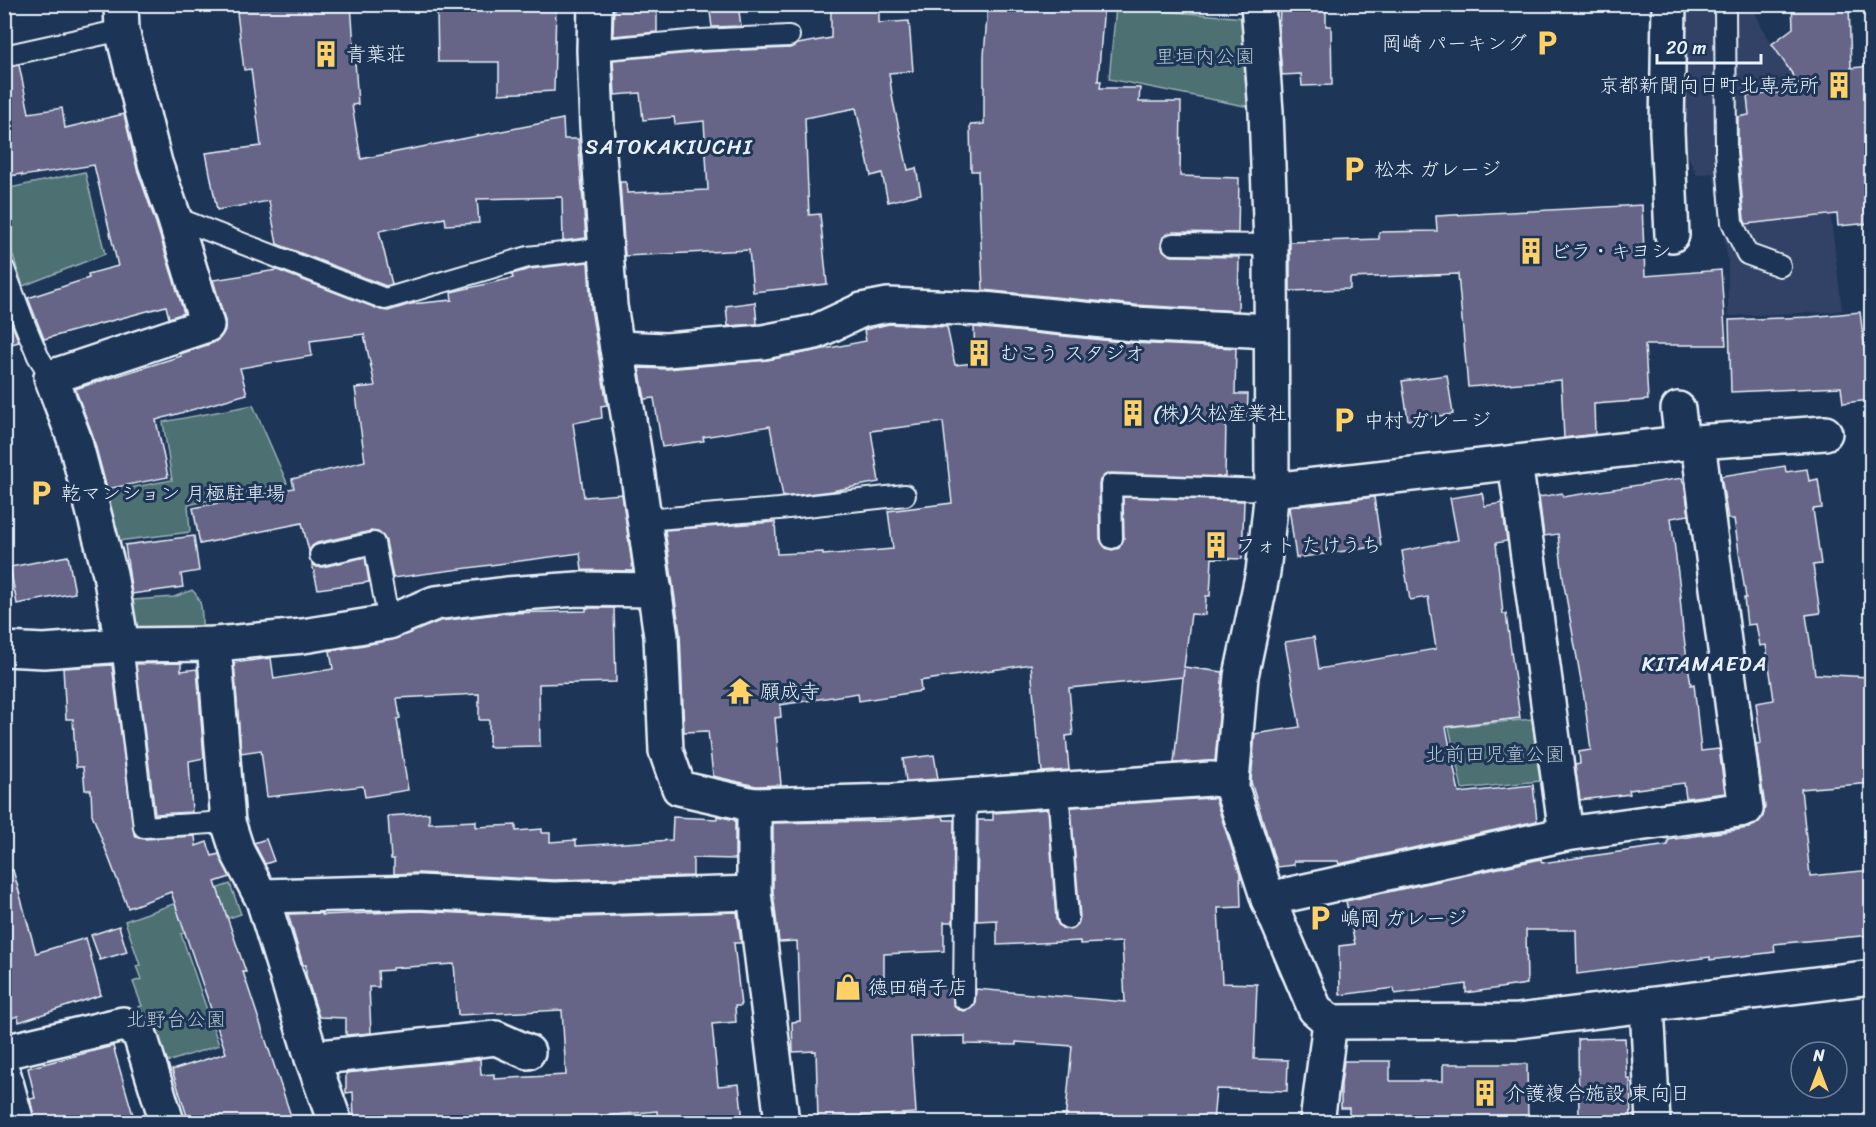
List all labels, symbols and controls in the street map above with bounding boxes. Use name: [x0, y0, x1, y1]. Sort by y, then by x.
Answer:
place label: 岡崎 パーキング: [1382, 26, 1527, 61]
scale bar: [1657, 27, 1760, 65]
parking icon: 岡崎 パーキング: [1532, 28, 1562, 58]
text: 20 m: [1666, 32, 1706, 64]
place label: 青葉荘: [346, 37, 406, 72]
building icon: 青葉荘: [311, 39, 341, 69]
park label: 里垣内公園: [1155, 39, 1255, 74]
place label: 京都新聞向日町北専売所: [1599, 68, 1819, 103]
building icon: 京都新聞向日町北専売所: [1824, 70, 1854, 100]
district label: SATOKAKIUCHI: [585, 128, 753, 166]
place label: 松本 ガレージ: [1374, 152, 1500, 187]
parking icon: 松本 ガレージ: [1339, 154, 1369, 184]
place label: ビラ・キヨシ: [1551, 234, 1671, 269]
building icon: ビラ・キヨシ: [1516, 236, 1546, 266]
place label: むこう スタジオ: [999, 336, 1145, 371]
building icon: むこう スタジオ: [964, 338, 994, 368]
place label: (株)久松産業社: [1153, 396, 1287, 431]
building icon: (株)久松産業社: [1118, 398, 1148, 428]
place label: 中村 ガレージ: [1364, 403, 1490, 438]
parking icon: 中村 ガレージ: [1329, 405, 1359, 435]
place label: 乾マンション 月極駐車場: [61, 476, 285, 511]
parking icon: 乾マンション 月極駐車場: [26, 478, 56, 508]
place label: フォト たけうち: [1236, 528, 1381, 563]
building icon: フォト たけうち: [1201, 530, 1231, 560]
district label: KITAMAEDA: [1642, 645, 1768, 683]
place label: 願成寺: [760, 674, 820, 709]
temple icon: 願成寺: [725, 676, 755, 706]
park label: 北前田児童公園: [1425, 737, 1565, 772]
place label: 嶋岡 ガレージ: [1340, 901, 1466, 936]
parking icon: 嶋岡 ガレージ: [1305, 903, 1335, 933]
place label: 徳田硝子店: [868, 970, 968, 1005]
shop icon: 徳田硝子店: [833, 972, 863, 1002]
park label: 北野台公園: [126, 1002, 226, 1037]
north arrow: [1789, 1040, 1849, 1100]
text: N: [1812, 1041, 1825, 1070]
place label: 介護複合施設 東向日: [1505, 1076, 1690, 1111]
building icon: 介護複合施設 東向日: [1470, 1078, 1500, 1108]

